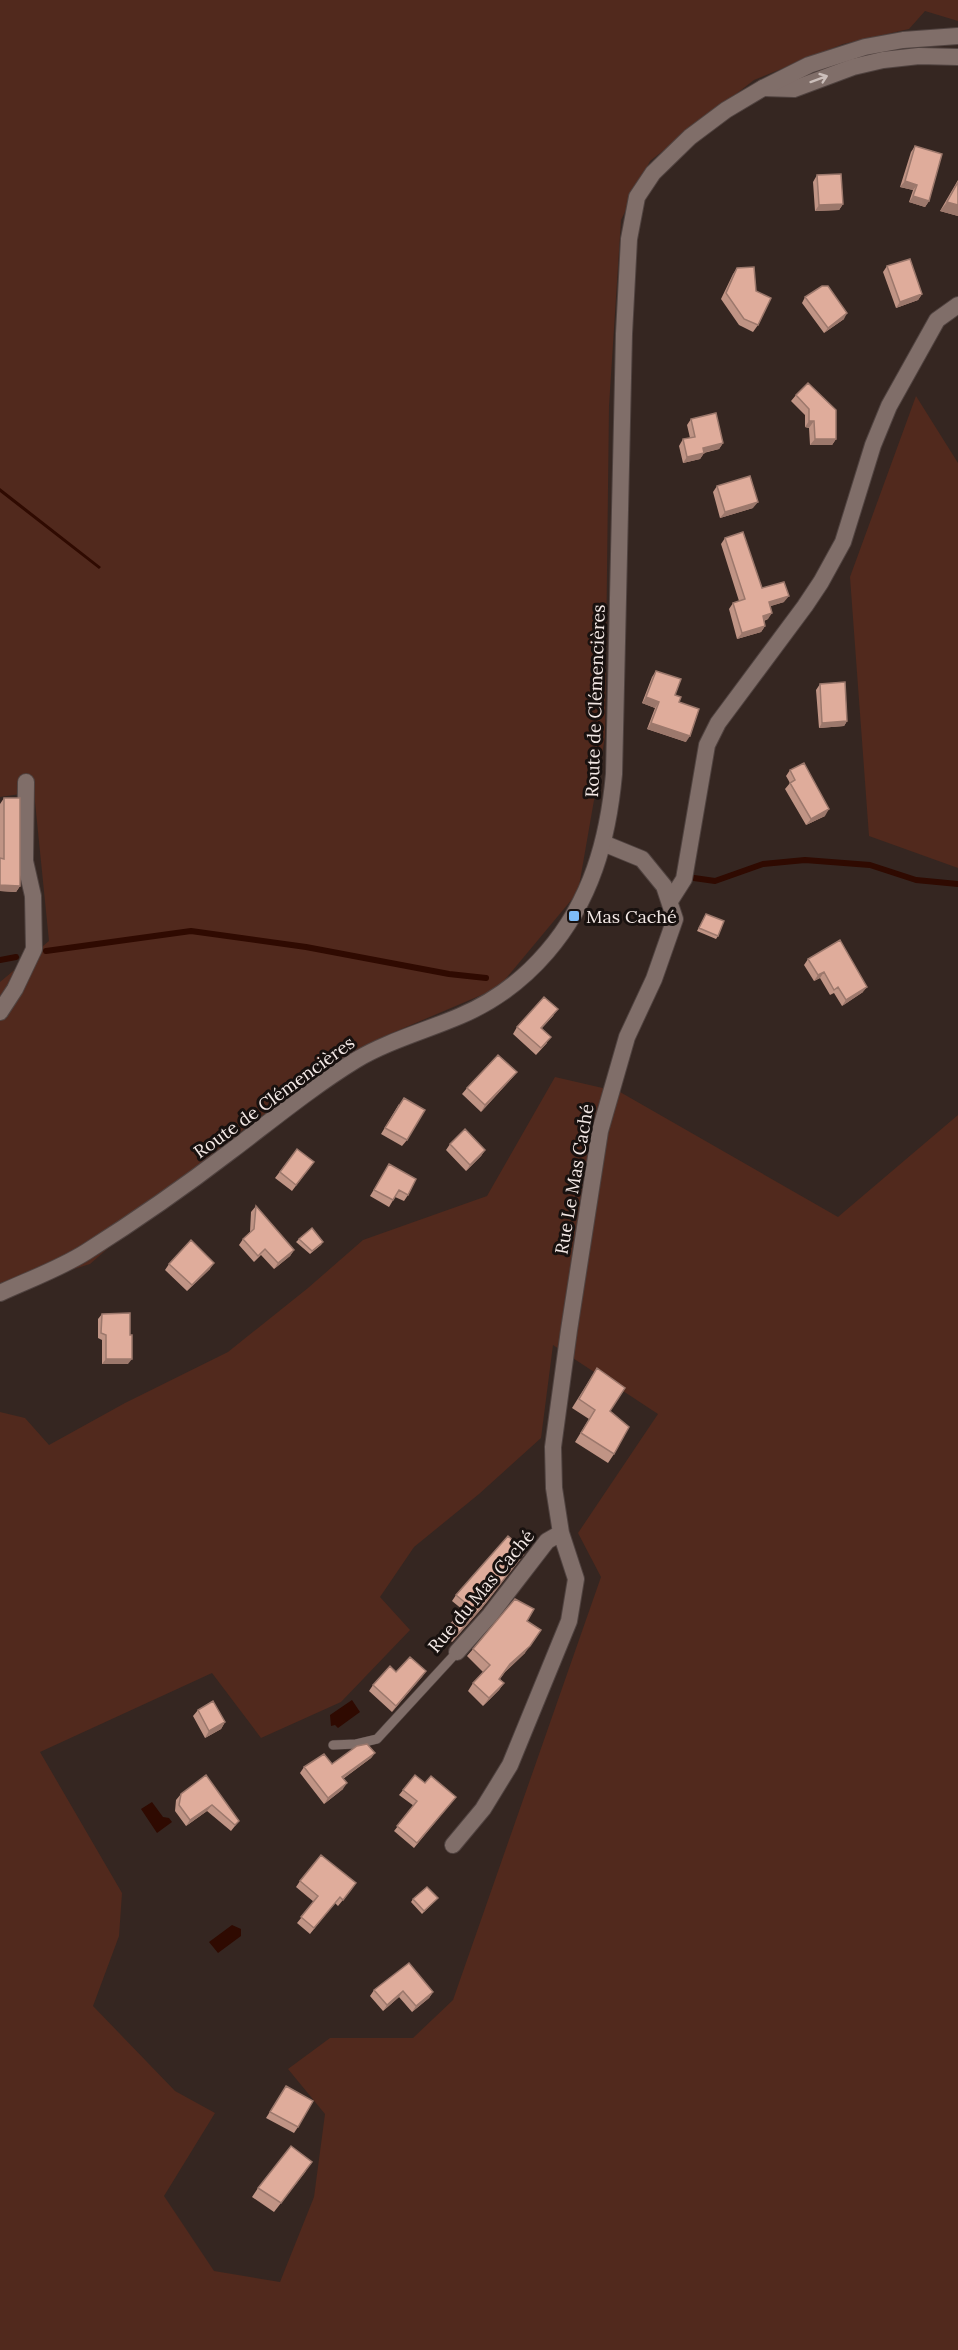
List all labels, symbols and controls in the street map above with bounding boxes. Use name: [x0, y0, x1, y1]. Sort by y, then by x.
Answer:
one-way arrow: [810, 73, 828, 84]
street label: Route de Clémencières: [580, 604, 610, 798]
place label: Mas Caché: [586, 905, 677, 928]
marker: Mas Caché: [567, 909, 581, 923]
street label: Route de Clémencières: [189, 1031, 359, 1163]
street label: Rue Le Mas Caché: [549, 1102, 599, 1256]
street label: Rue du Mas Caché: [423, 1525, 539, 1657]

